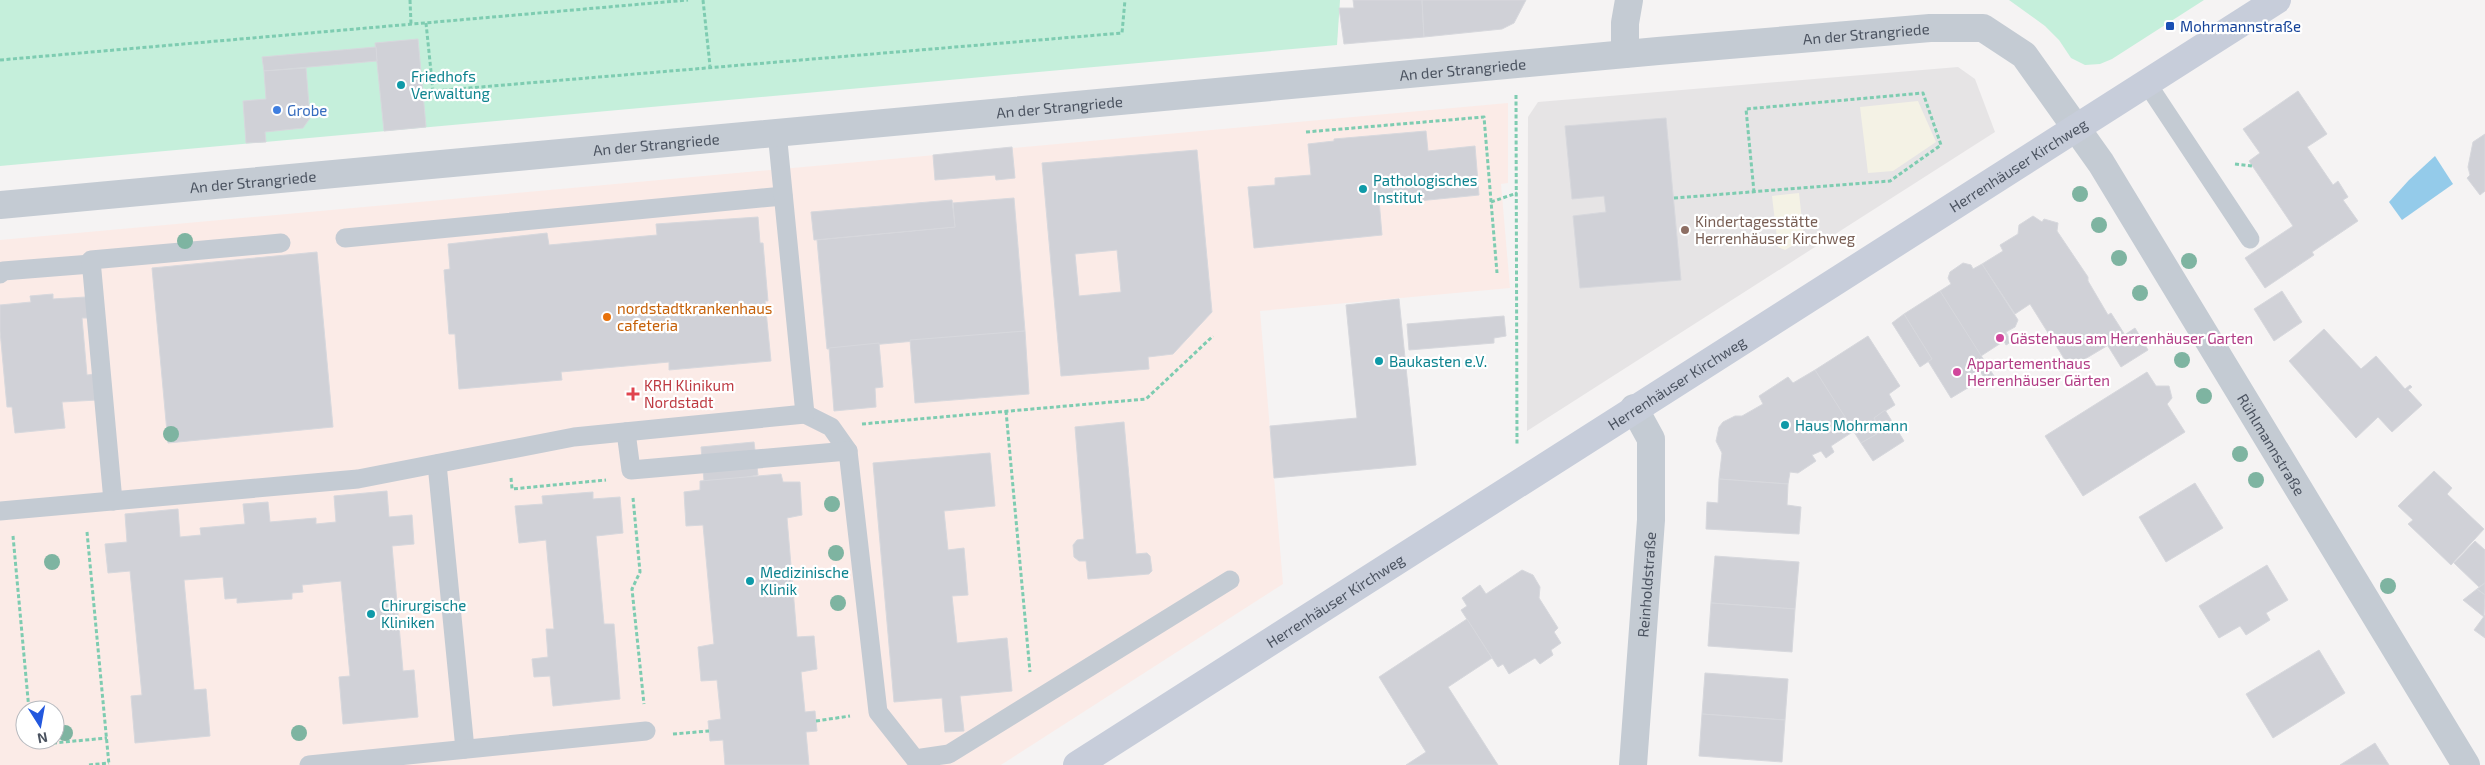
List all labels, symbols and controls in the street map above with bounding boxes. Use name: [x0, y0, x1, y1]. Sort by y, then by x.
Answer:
place label: Mohrmannstraße: [2180, 17, 2301, 35]
street label: An der Strangriede: [1802, 19, 1930, 48]
marker: Mohrmannstraße: [2164, 20, 2176, 32]
street label: An der Strangriede: [1399, 54, 1527, 84]
place label: Friedhofs Verwaltung: [411, 67, 491, 102]
marker: Friedhofs Verwaltung: [395, 79, 407, 91]
street label: An der Strangriede: [995, 92, 1124, 121]
place label: Grobe: [287, 101, 327, 119]
marker: Grobe: [271, 104, 283, 116]
street label: Herrenhäuser Kirchweg: [1946, 114, 2091, 216]
street label: An der Strangriede: [592, 129, 720, 159]
street label: An der Strangriede: [189, 167, 317, 196]
place label: Pathologisches Institut: [1373, 171, 1477, 206]
marker: Pathologisches Institut: [1357, 183, 1369, 195]
place label: Kindertagesstätte Herrenhäuser Kirchweg: [1695, 212, 1856, 247]
marker: Kindertagesstätte Herrenhäuser Kirchweg: [1679, 224, 1691, 236]
place label: nordstadtkrankenhaus cafeteria: [617, 299, 772, 334]
marker: nordstadtkrankenhaus cafeteria: [601, 311, 613, 323]
place label: Gästehaus am Herrenhäuser Garten: [2010, 329, 2253, 347]
street label: Herrenhäuser Kirchweg: [1604, 332, 1749, 433]
marker: Gästehaus am Herrenhäuser Garten: [1994, 332, 2006, 344]
place label: Baukasten e.V.: [1389, 352, 1487, 370]
place label: Appartementhaus Herrenhäuser Gärten: [1967, 354, 2110, 389]
marker: Baukasten e.V.: [1373, 355, 1385, 367]
marker: Appartementhaus Herrenhäuser Gärten: [1951, 366, 1963, 378]
place label: KRH Klinikum Nordstadt: [644, 376, 734, 411]
marker: KRH Klinikum Nordstadt: [626, 387, 640, 401]
street label: Rühlmannstraße: [2234, 390, 2309, 499]
place label: Haus Mohrmann: [1795, 416, 1908, 434]
marker: Haus Mohrmann: [1779, 419, 1791, 431]
street label: Reinholdstraße: [1633, 531, 1659, 638]
street label: Herrenhäuser Kirchweg: [1263, 550, 1408, 651]
place label: Medizinische Klinik: [760, 563, 849, 598]
marker: Medizinische Klinik: [744, 575, 756, 587]
place label: Chirurgische Kliniken: [381, 596, 466, 631]
marker: Chirurgische Kliniken: [365, 608, 377, 620]
north arrow: [15, 700, 65, 750]
text: N: [36, 729, 49, 748]

